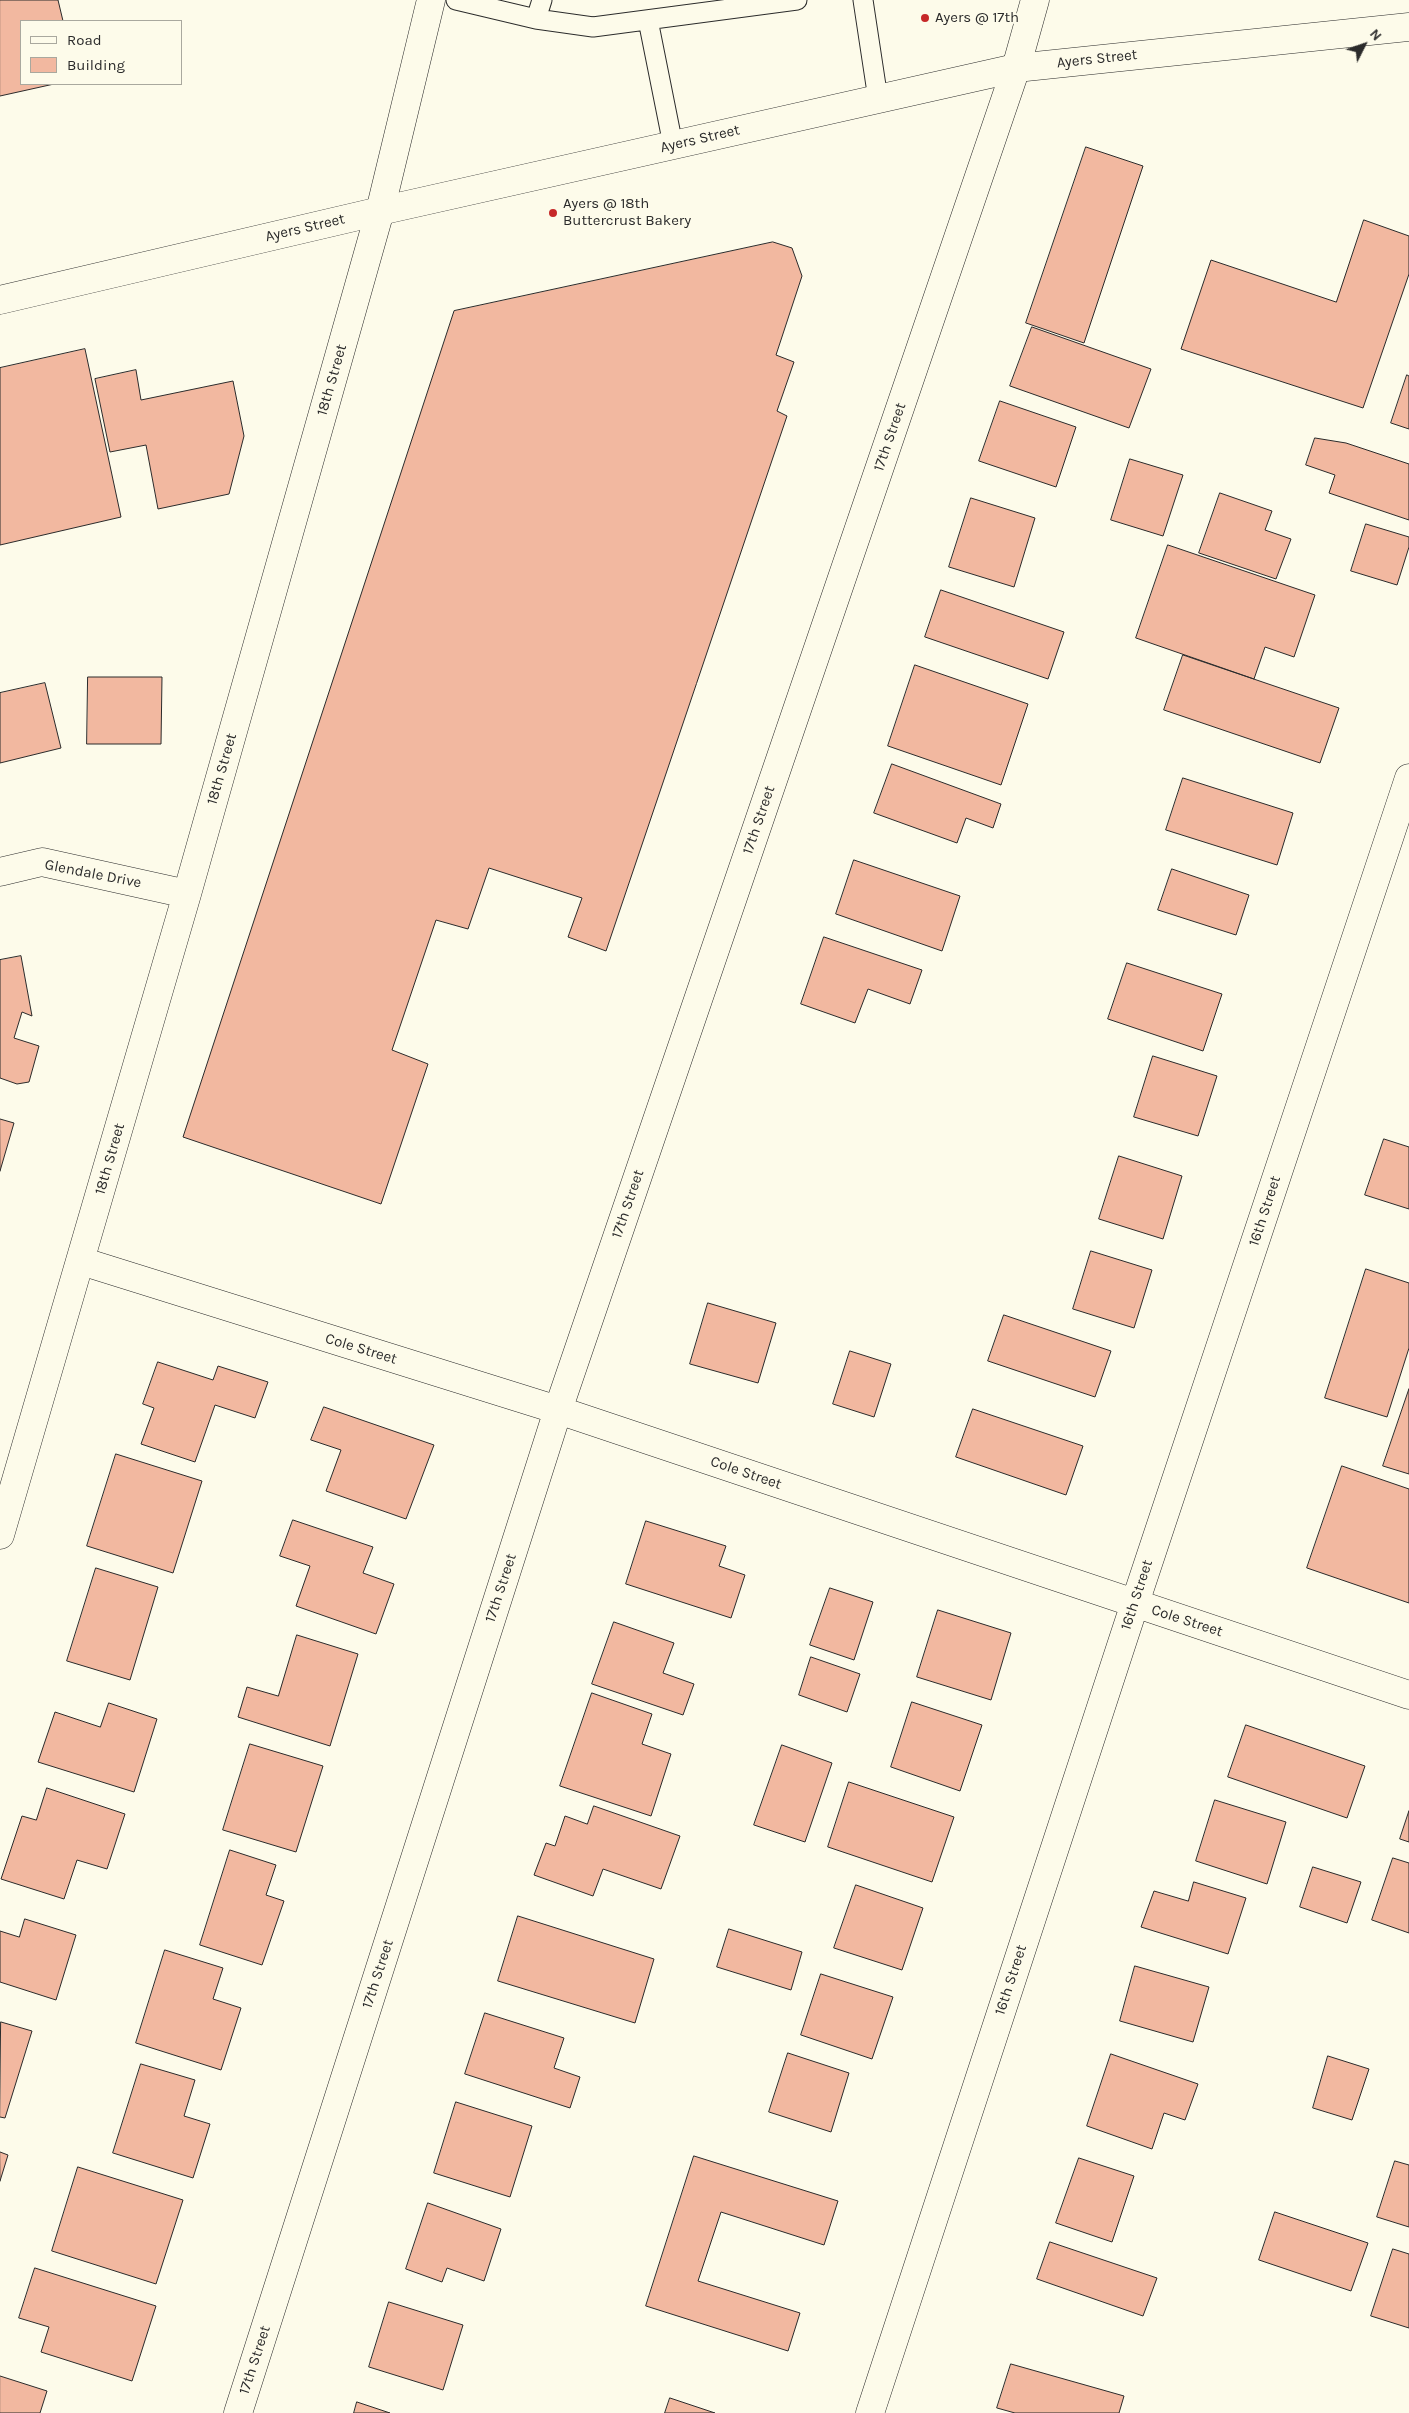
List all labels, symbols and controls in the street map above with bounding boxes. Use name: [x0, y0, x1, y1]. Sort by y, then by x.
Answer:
place label: Ayers @ 17th: [935, 9, 1019, 27]
marker: Ayers @ 17th: [919, 12, 931, 24]
legend: [20, 20, 182, 85]
north arrow: [1339, 20, 1389, 70]
text: N: [1366, 25, 1385, 44]
text: Road: [67, 31, 102, 49]
street label: Ayers Street: [1056, 46, 1138, 72]
text: Building: [67, 56, 125, 74]
street label: Ayers Street: [659, 121, 741, 157]
place label: Ayers @ 18th Buttercrust Bakery: [563, 195, 691, 230]
marker: Ayers @ 18th Buttercrust Bakery: [547, 207, 559, 219]
street label: Ayers Street: [264, 210, 346, 246]
street label: 18th Street: [313, 342, 351, 418]
street label: 17th Street: [870, 400, 910, 474]
street label: 18th Street: [203, 731, 241, 807]
street label: 17th Street: [739, 783, 779, 857]
street label: Glendale Drive: [43, 856, 143, 892]
street label: 18th Street: [91, 1121, 129, 1197]
street label: 17th Street: [608, 1167, 648, 1241]
street label: 16th Street: [1245, 1174, 1285, 1248]
street label: Cole Street: [323, 1330, 399, 1368]
street label: Cole Street: [708, 1452, 784, 1494]
street label: 17th Street: [481, 1551, 521, 1625]
street label: 16th Street: [1117, 1558, 1157, 1632]
street label: Cole Street: [1149, 1601, 1225, 1641]
street label: 17th Street: [358, 1937, 398, 2011]
street label: 16th Street: [991, 1943, 1031, 2017]
street label: 17th Street: [235, 2323, 275, 2397]

